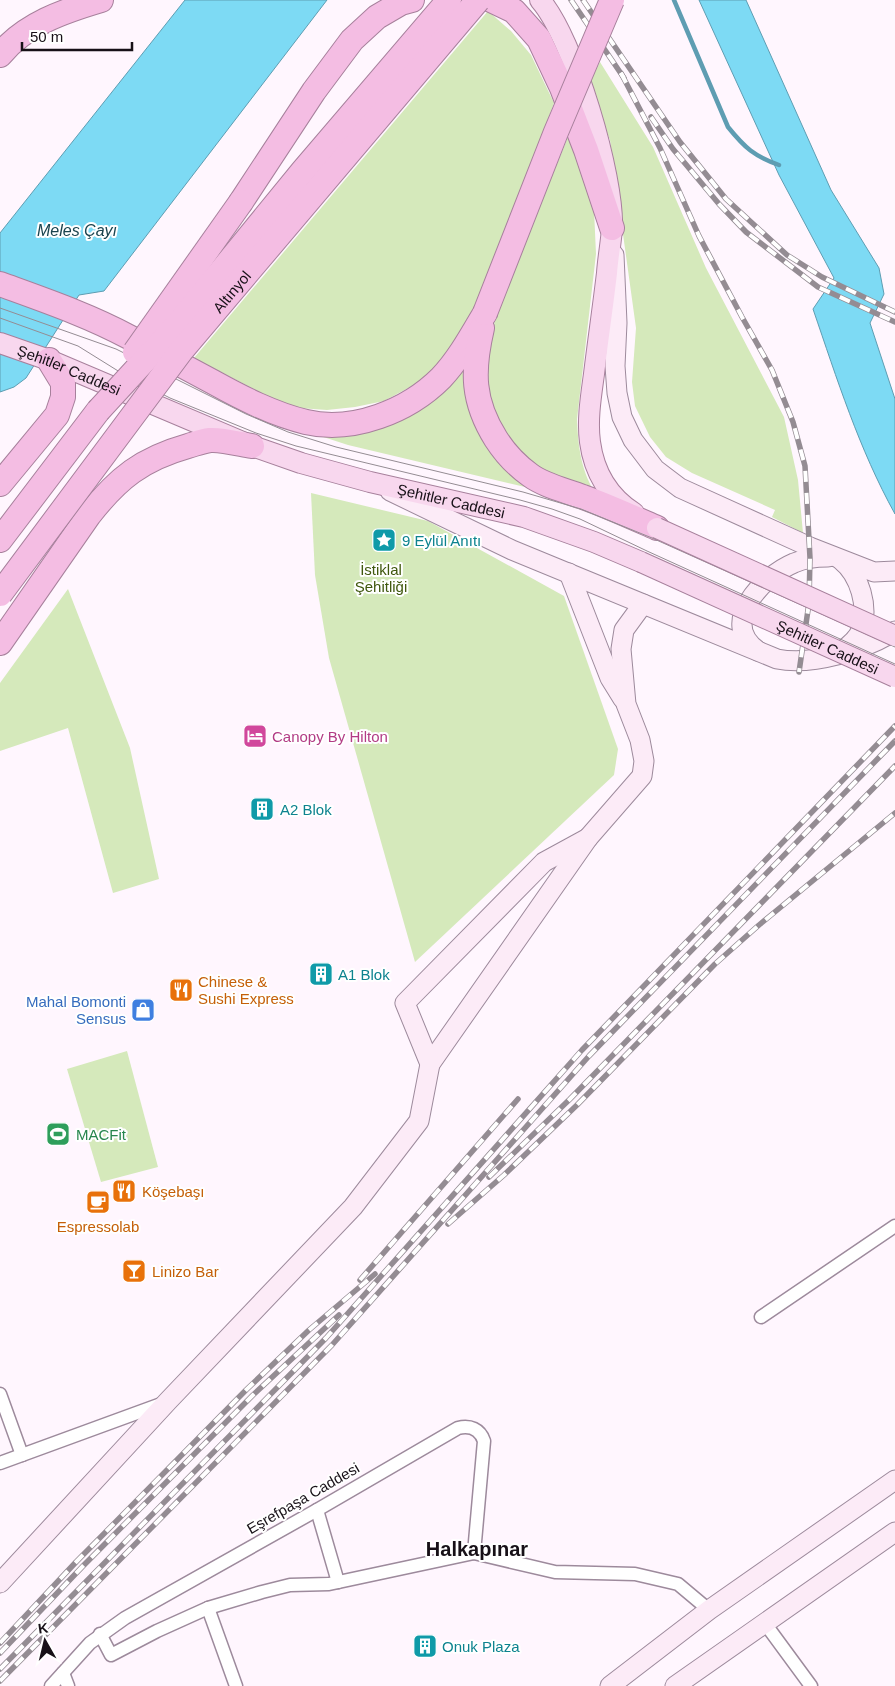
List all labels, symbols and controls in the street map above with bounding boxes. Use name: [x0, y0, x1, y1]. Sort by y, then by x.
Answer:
scale bar: [22, 20, 132, 52]
text: 50 m: [30, 28, 63, 45]
water label: Meles Çayı: [37, 222, 117, 239]
street label: Altınyol: [209, 267, 254, 316]
street label: Şehitler Caddesi: [15, 341, 123, 398]
street label: Şehitler Caddesi: [396, 480, 507, 521]
place icon: 9 Eylül Anıtı: [371, 527, 397, 553]
place label: 9 Eylül Anıtı: [402, 532, 481, 549]
park label: İstiklal Şehitliği: [355, 561, 407, 595]
street label: Şehitler Caddesi: [774, 616, 881, 677]
hotel icon: Canopy By Hilton: [242, 723, 268, 749]
place label: Canopy By Hilton: [272, 728, 388, 745]
building icon: A2 Blok: [249, 796, 275, 822]
place label: A2 Blok: [280, 801, 332, 818]
building icon: A1 Blok: [308, 961, 334, 987]
place label: A1 Blok: [338, 966, 390, 983]
place label: Chinese & Sushi Express: [198, 973, 294, 1007]
restaurant icon: Chinese & Sushi Express: [168, 977, 194, 1003]
place label: Mahal Bomonti Sensus: [26, 993, 126, 1027]
shop icon: Mahal Bomonti Sensus: [130, 997, 156, 1023]
sports icon: MACFit: [45, 1121, 71, 1147]
place label: MACFit: [76, 1126, 127, 1143]
restaurant icon: Köşebaşı: [111, 1178, 137, 1204]
place label: Köşebaşı: [142, 1183, 205, 1200]
cafe icon: Espressolab: [85, 1189, 111, 1215]
place label: Espressolab: [57, 1218, 139, 1235]
bar icon: Linizo Bar: [121, 1258, 147, 1284]
place label: Linizo Bar: [152, 1263, 219, 1280]
street label: Eşrefpaşa Caddesi: [244, 1459, 362, 1537]
district label: Halkapınar: [426, 1538, 528, 1560]
north arrow: [20, 1616, 70, 1666]
text: K: [37, 1619, 49, 1637]
building icon: Onuk Plaza: [412, 1633, 438, 1659]
place label: Onuk Plaza: [442, 1638, 520, 1655]

